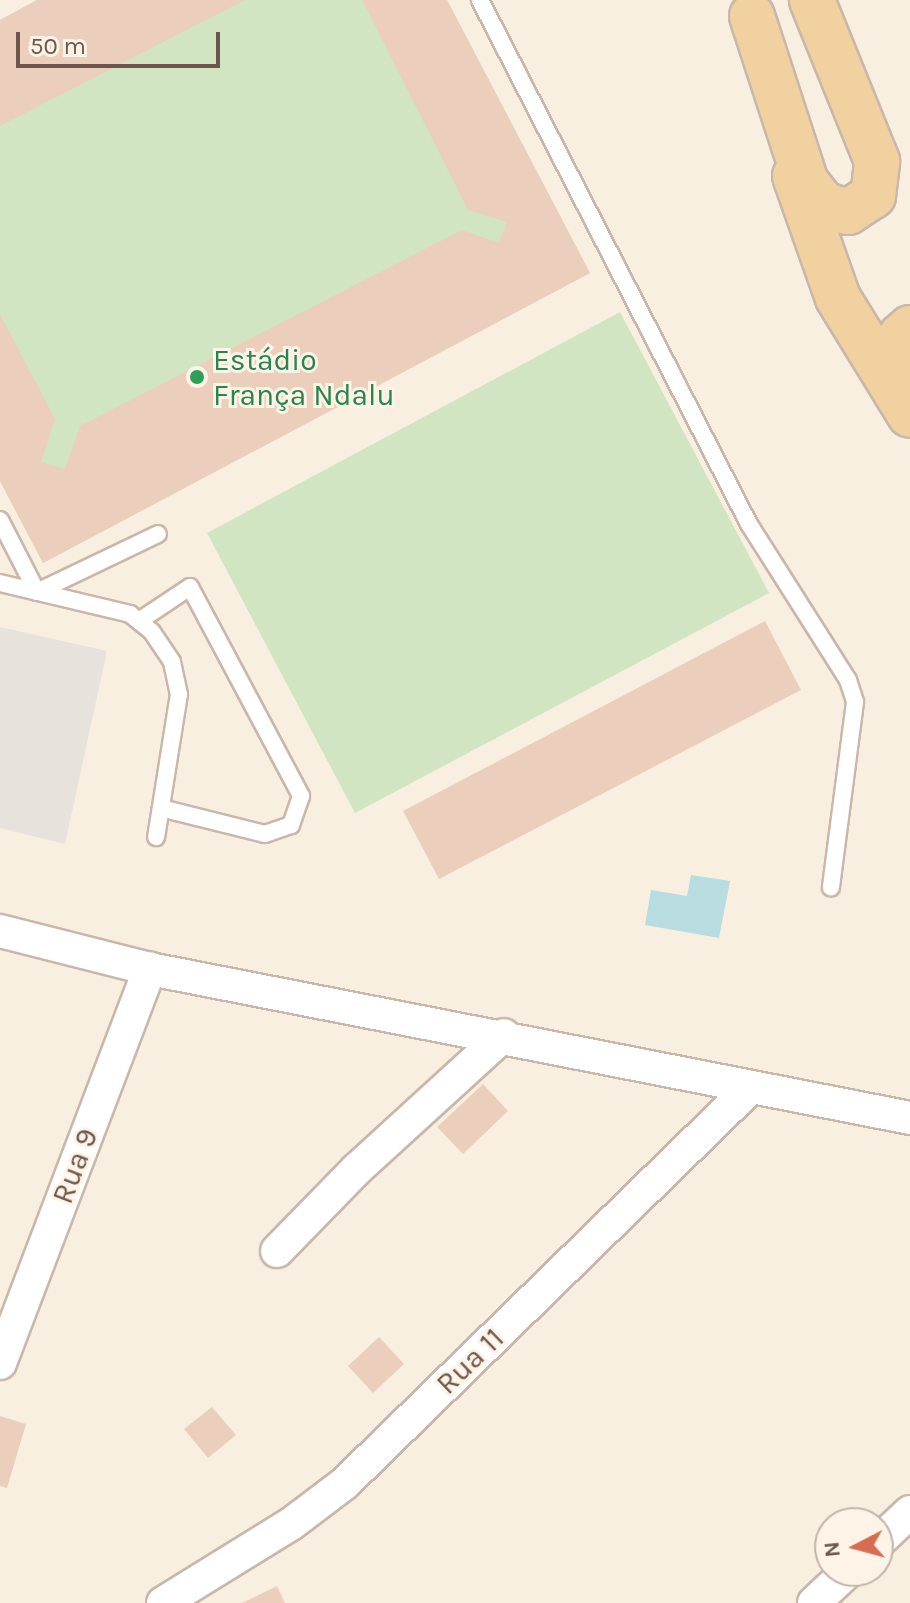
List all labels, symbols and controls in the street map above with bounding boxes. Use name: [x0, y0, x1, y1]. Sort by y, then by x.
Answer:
scale bar: [20, 16, 224, 66]
text: 50 m: [30, 32, 86, 60]
place label: Estádio França Ndalu: [213, 342, 395, 412]
marker: Estádio França Ndalu: [188, 368, 206, 386]
street label: Rua 9: [44, 1123, 106, 1209]
street label: Rua 11: [429, 1320, 511, 1402]
north arrow: [814, 1507, 894, 1587]
text: N: [818, 1540, 846, 1559]

